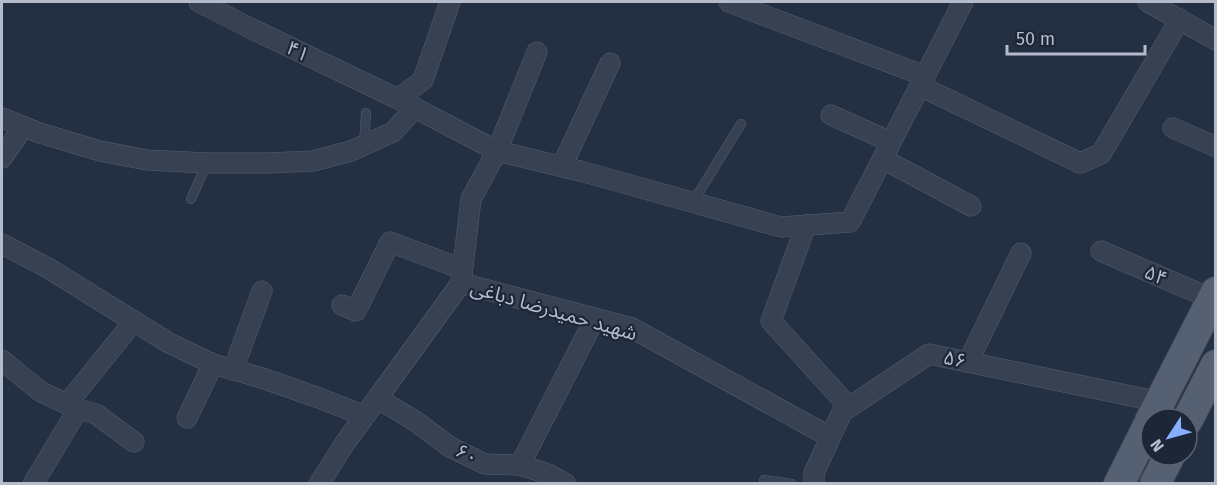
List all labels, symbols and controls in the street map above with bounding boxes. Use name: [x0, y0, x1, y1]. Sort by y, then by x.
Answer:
scale bar: [1007, 18, 1145, 56]
text: 50 m: [1016, 28, 1055, 50]
street label: ۴۱: [282, 35, 314, 67]
street label: ۵۴: [1141, 259, 1171, 291]
street label: شهید حمیدرضا دباغی: [468, 275, 640, 345]
street label: ۵۶: [941, 345, 969, 373]
north arrow: [1139, 407, 1199, 467]
text: N: [1146, 436, 1168, 455]
street label: ۶۰: [451, 438, 483, 470]

